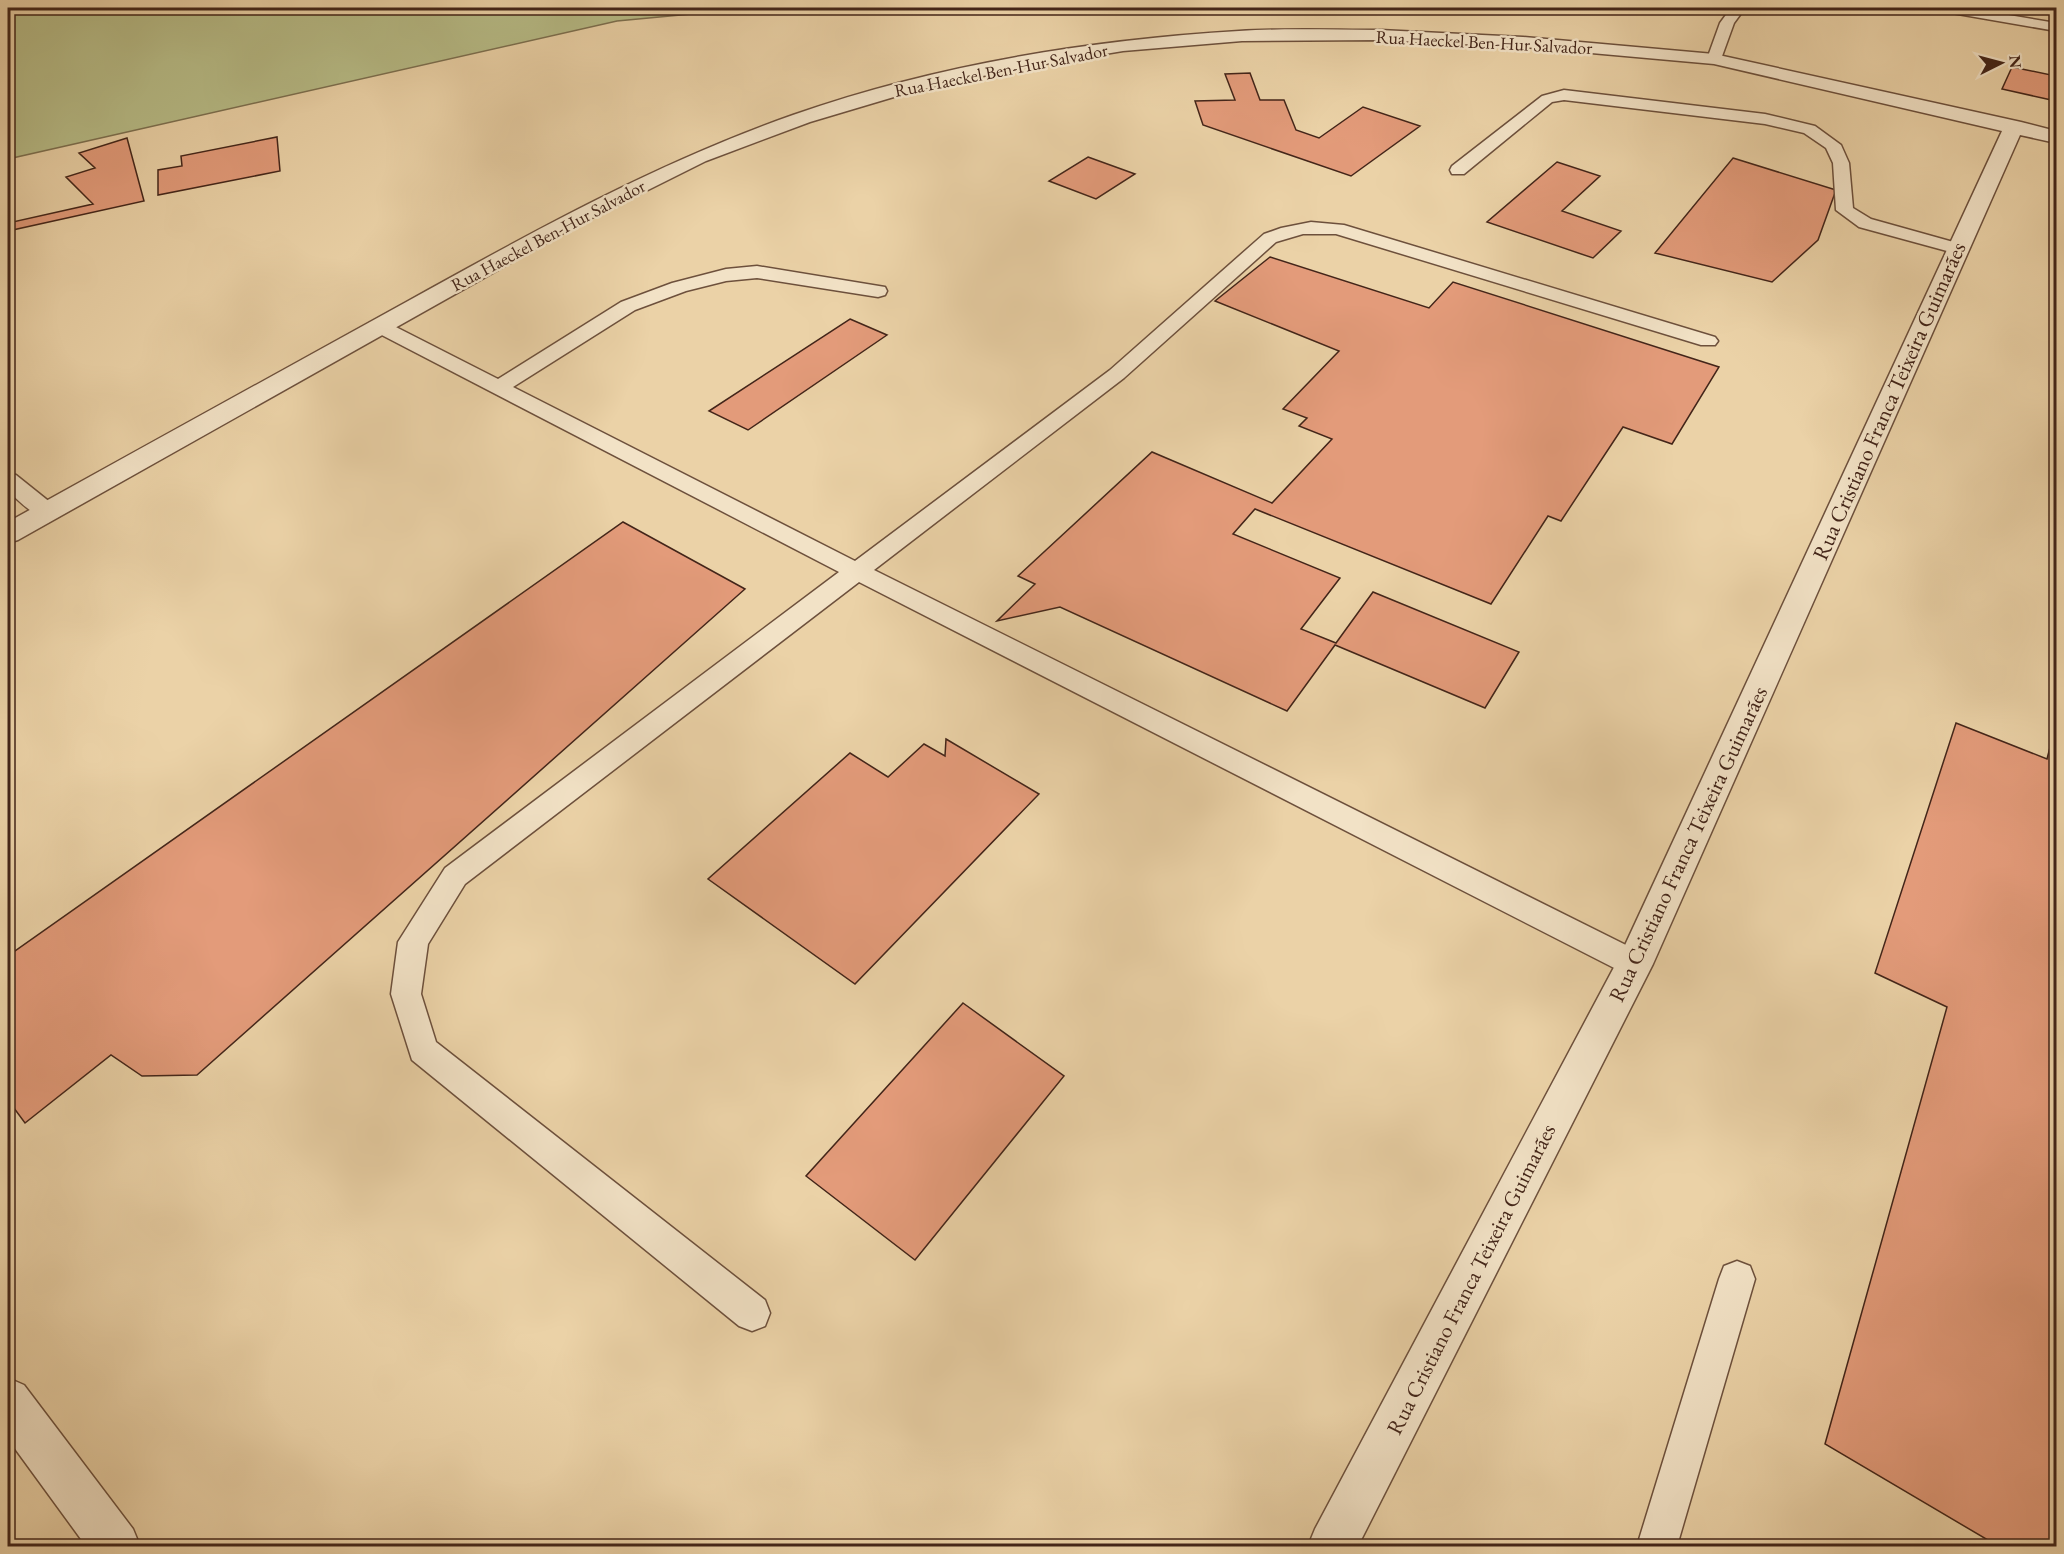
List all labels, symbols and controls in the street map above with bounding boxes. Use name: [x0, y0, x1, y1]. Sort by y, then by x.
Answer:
street label: Rua Haeckel Ben-Hur Salvador: [1375, 25, 1593, 59]
north arrow: [1971, 33, 2031, 93]
street label: Rua Haeckel Ben-Hur Salvador: [892, 38, 1110, 102]
text: N: [2004, 54, 2027, 69]
street label: Rua Haeckel Ben-Hur Salvador: [447, 174, 649, 296]
street label: Rua Cristiano Franca Teixeira Guimarães: [1806, 237, 1972, 565]
street label: Rua Cristiano Franca Teixeira Guimarães: [1602, 681, 1774, 1007]
street label: Rua Cristiano Franca Teixeira Guimarães: [1380, 1119, 1562, 1439]

